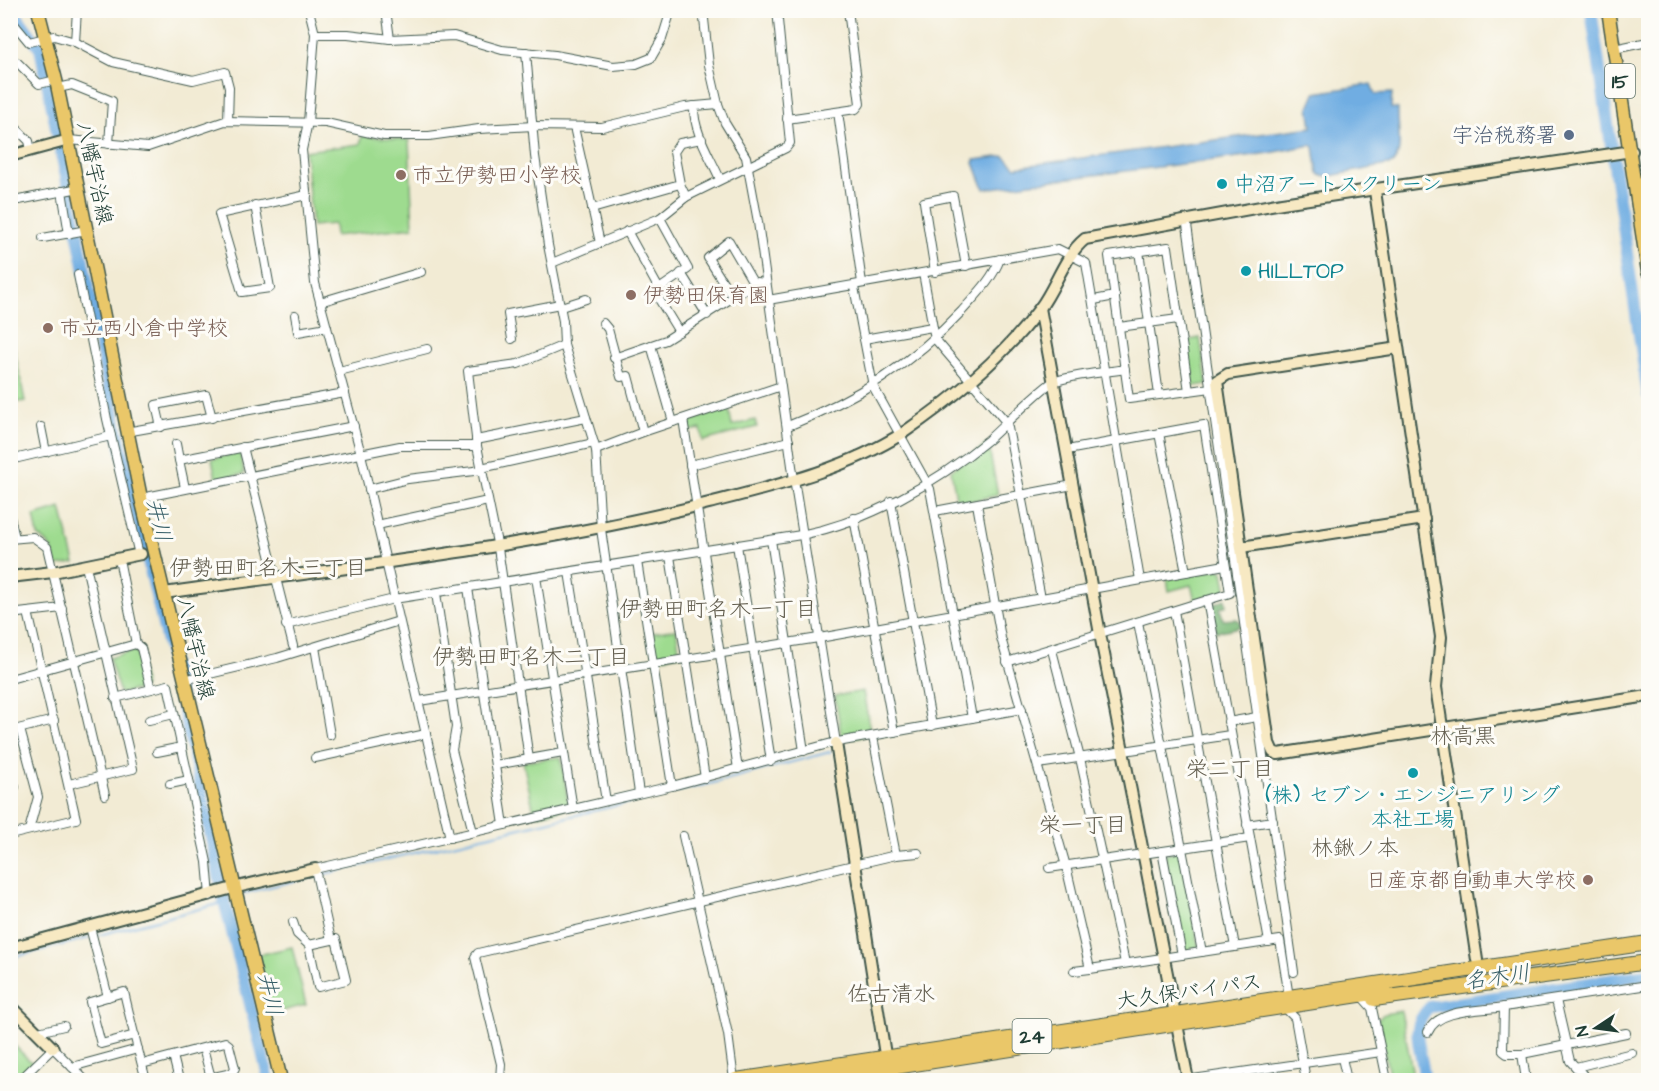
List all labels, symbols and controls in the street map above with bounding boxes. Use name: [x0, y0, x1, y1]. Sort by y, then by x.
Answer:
road number: 15: [1605, 64, 1635, 98]
street label: 八幡宇治線: [69, 119, 120, 227]
place label: 宇治税務署: [1452, 121, 1557, 150]
marker: 宇治税務署: [1562, 128, 1576, 142]
place label: 市立伊勢田小学校: [413, 161, 581, 190]
marker: 市立伊勢田小学校: [394, 168, 408, 182]
place label: 中沼アートスクリーン: [1234, 170, 1442, 199]
marker: 中沼アートスクリーン: [1215, 177, 1229, 191]
place label: HILLTOP: [1258, 257, 1344, 286]
marker: HILLTOP: [1239, 264, 1253, 278]
place label: 伊勢田保育園: [643, 281, 769, 310]
marker: 伊勢田保育園: [624, 288, 638, 302]
place label: 市立西小倉中学校: [60, 314, 228, 343]
marker: 市立西小倉中学校: [41, 321, 55, 335]
water label: 井川: [138, 495, 179, 545]
district label: 伊勢田町名木三丁目: [169, 553, 367, 584]
street label: 八幡宇治線: [170, 594, 221, 703]
district label: 伊勢田町名木一丁目: [619, 594, 817, 625]
district label: 伊勢田町名木二丁目: [432, 642, 630, 673]
district label: 林高黒: [1430, 721, 1496, 752]
district label: 栄二丁目: [1186, 754, 1274, 785]
marker: (株) セブン・エンジニアリング 本社工場: [1406, 766, 1420, 780]
place label: (株) セブン・エンジニアリング 本社工場: [1265, 781, 1561, 834]
district label: 栄一丁目: [1039, 810, 1127, 841]
district label: 林鍬ノ本: [1311, 833, 1399, 864]
place label: 日産京都自動車大学校: [1366, 866, 1576, 895]
marker: 日産京都自動車大学校: [1581, 873, 1595, 887]
water label: 名木川: [1462, 958, 1532, 997]
street label: 大久保バイパス: [1114, 967, 1264, 1016]
water label: 井川: [249, 969, 290, 1019]
district label: 佐古清水: [847, 979, 935, 1010]
north arrow: [1566, 998, 1626, 1058]
road number: 24: [1012, 1019, 1052, 1053]
text: N: [1571, 1024, 1594, 1039]

